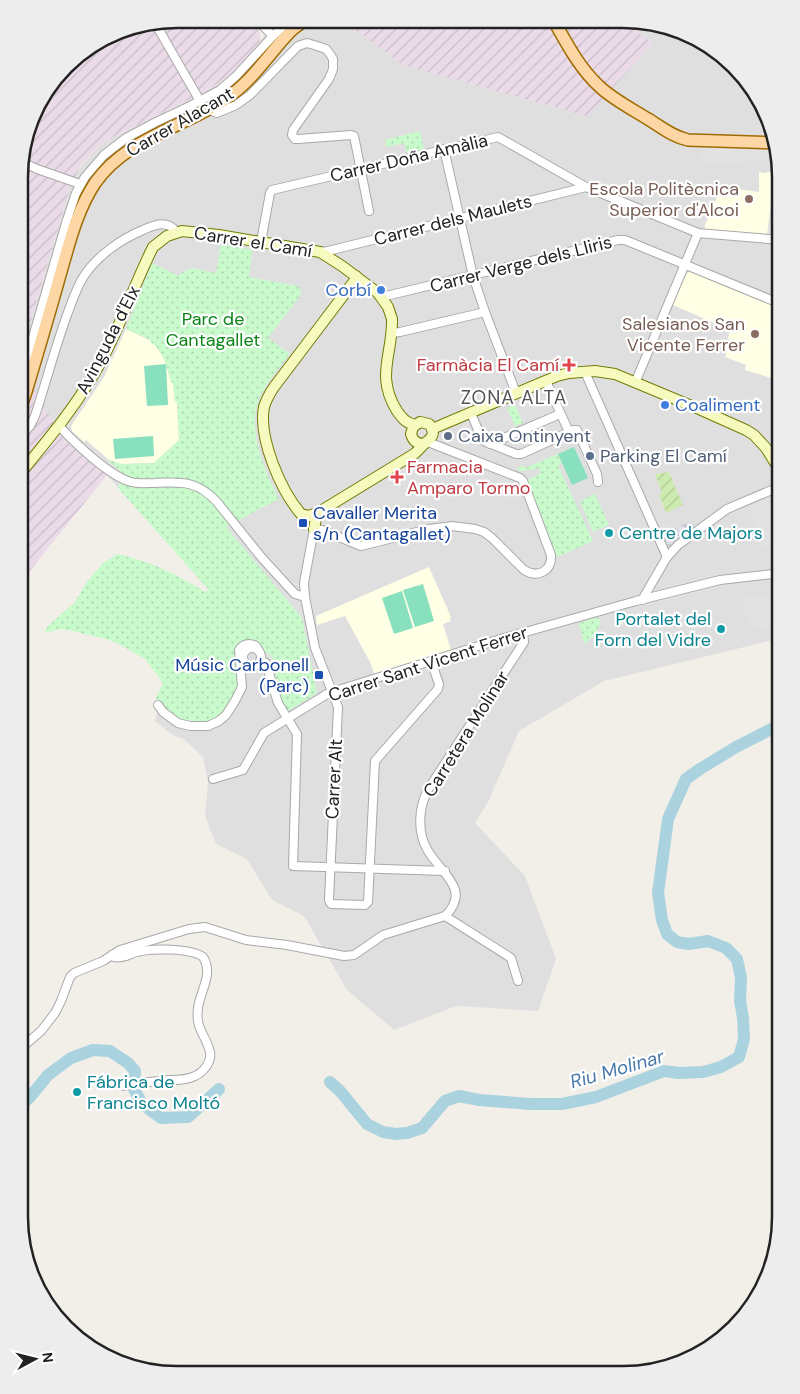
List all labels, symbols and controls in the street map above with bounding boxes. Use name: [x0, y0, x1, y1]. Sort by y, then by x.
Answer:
street label: Carrer Alacant: [122, 81, 238, 163]
street label: Carrer Doña Amàlia: [328, 128, 490, 188]
place label: Escola Politècnica Superior d'Alcoi: [589, 177, 739, 222]
street label: Carrer dels Maulets: [372, 189, 534, 251]
marker: Escola Politècnica Superior d'Alcoi: [743, 193, 755, 205]
street label: Carrer el Camí: [192, 221, 314, 263]
street label: Carrer Verge dels Lliris: [427, 230, 615, 298]
place label: Corbí: [325, 278, 371, 302]
street label: Avinguda d'Elx: [70, 282, 146, 398]
marker: Corbí: [375, 284, 387, 296]
park label: Parc de Cantagallet: [166, 307, 260, 352]
place label: Salesianos San Vicente Ferrer: [622, 312, 745, 357]
marker: Salesianos San Vicente Ferrer: [749, 328, 761, 340]
place label: Farmàcia El Camí: [417, 353, 559, 377]
marker: Farmàcia El Camí: [563, 359, 575, 371]
district label: ZONA ALTA: [461, 385, 567, 410]
place label: Coaliment: [675, 393, 760, 417]
marker: Coaliment: [659, 399, 671, 411]
place label: Caixa Ontinyent: [458, 424, 591, 448]
marker: Caixa Ontinyent: [442, 430, 454, 442]
place label: Parking El Camí: [600, 444, 727, 468]
marker: Parking El Camí: [584, 450, 596, 462]
place label: Farmacia Amparo Tormo: [407, 455, 530, 500]
marker: Farmacia Amparo Tormo: [391, 471, 403, 483]
place label: Cavaller Merita s/n (Cantagallet): [313, 501, 451, 546]
marker: Cavaller Merita s/n (Cantagallet): [297, 517, 309, 529]
place label: Centre de Majors: [619, 521, 763, 545]
marker: Centre de Majors: [603, 527, 615, 539]
place label: Portalet del Forn del Vidre: [595, 607, 711, 652]
street label: Carrer Sant Vicent Ferrer: [325, 620, 531, 708]
marker: Portalet del Forn del Vidre: [715, 623, 727, 635]
place label: Músic Carbonell (Parc): [175, 653, 309, 698]
street label: Carretera Molinar: [417, 666, 515, 802]
marker: Músic Carbonell (Parc): [313, 669, 325, 681]
street label: Carrer Alt: [320, 738, 348, 820]
water label: Riu Molinar: [567, 1043, 668, 1094]
place label: Fábrica de Francisco Moltó: [87, 1070, 220, 1115]
marker: Fábrica de Francisco Moltó: [71, 1086, 83, 1098]
north arrow: [10, 1334, 60, 1384]
text: N: [38, 1351, 57, 1364]

